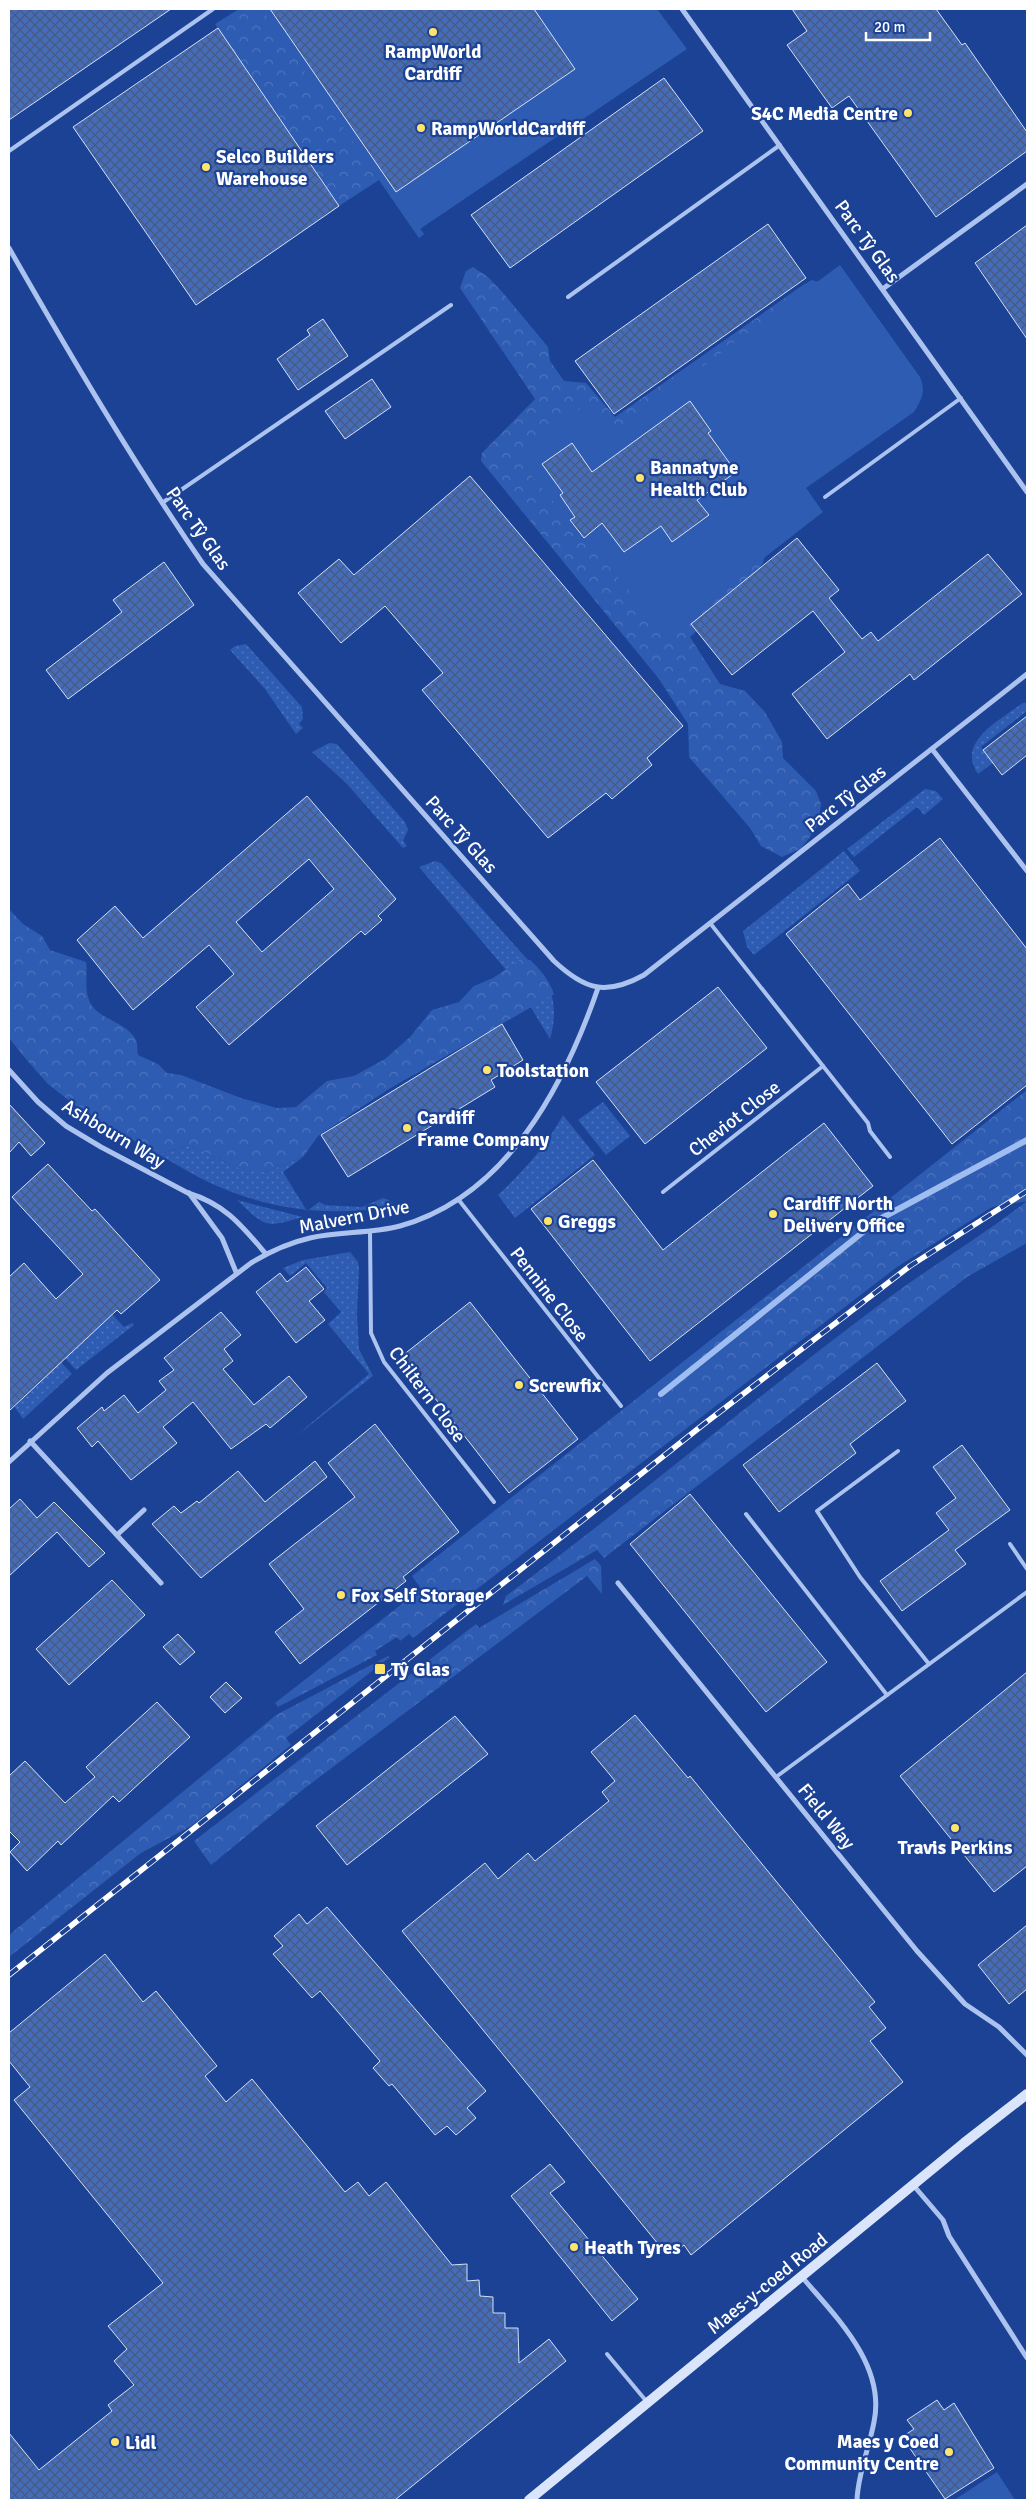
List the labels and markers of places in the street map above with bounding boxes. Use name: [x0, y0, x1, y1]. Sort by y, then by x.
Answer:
marker: RampWorld Cardiff: [427, 26, 439, 38]
place label: RampWorld Cardiff: [385, 40, 481, 86]
place label: S4C Media Centre: [751, 102, 898, 126]
marker: S4C Media Centre: [902, 107, 914, 119]
place label: RampWorldCardiff: [431, 117, 586, 141]
marker: RampWorldCardiff: [415, 122, 427, 134]
place label: Selco Builders Warehouse: [216, 145, 334, 191]
marker: Selco Builders Warehouse: [200, 161, 212, 173]
place label: Bannatyne Health Club: [650, 456, 747, 502]
marker: Bannatyne Health Club: [634, 472, 646, 484]
place label: Toolstation: [497, 1059, 589, 1083]
marker: Toolstation: [481, 1064, 493, 1076]
place label: Cardiff Frame Company: [417, 1106, 550, 1152]
marker: Cardiff Frame Company: [401, 1122, 413, 1134]
place label: Cardiff North Delivery Office: [783, 1192, 905, 1238]
marker: Cardiff North Delivery Office: [767, 1208, 779, 1220]
place label: Greggs: [558, 1210, 616, 1234]
marker: Greggs: [542, 1215, 554, 1227]
place label: Screwfix: [529, 1374, 602, 1398]
marker: Screwfix: [513, 1379, 525, 1391]
place label: Fox Self Storage: [351, 1584, 484, 1608]
marker: Fox Self Storage: [335, 1589, 347, 1601]
place label: Tŷ Glas: [391, 1658, 450, 1682]
marker: Tŷ Glas: [373, 1662, 387, 1676]
marker: Travis Perkins: [949, 1822, 961, 1834]
place label: Travis Perkins: [898, 1836, 1012, 1860]
place label: Heath Tyres: [584, 2236, 681, 2260]
marker: Heath Tyres: [568, 2241, 580, 2253]
place label: Maes y Coed Community Centre: [784, 2430, 939, 2476]
place label: Lidl: [125, 2431, 157, 2455]
marker: Lidl: [109, 2436, 121, 2448]
marker: Maes y Coed Community Centre: [943, 2446, 955, 2458]

